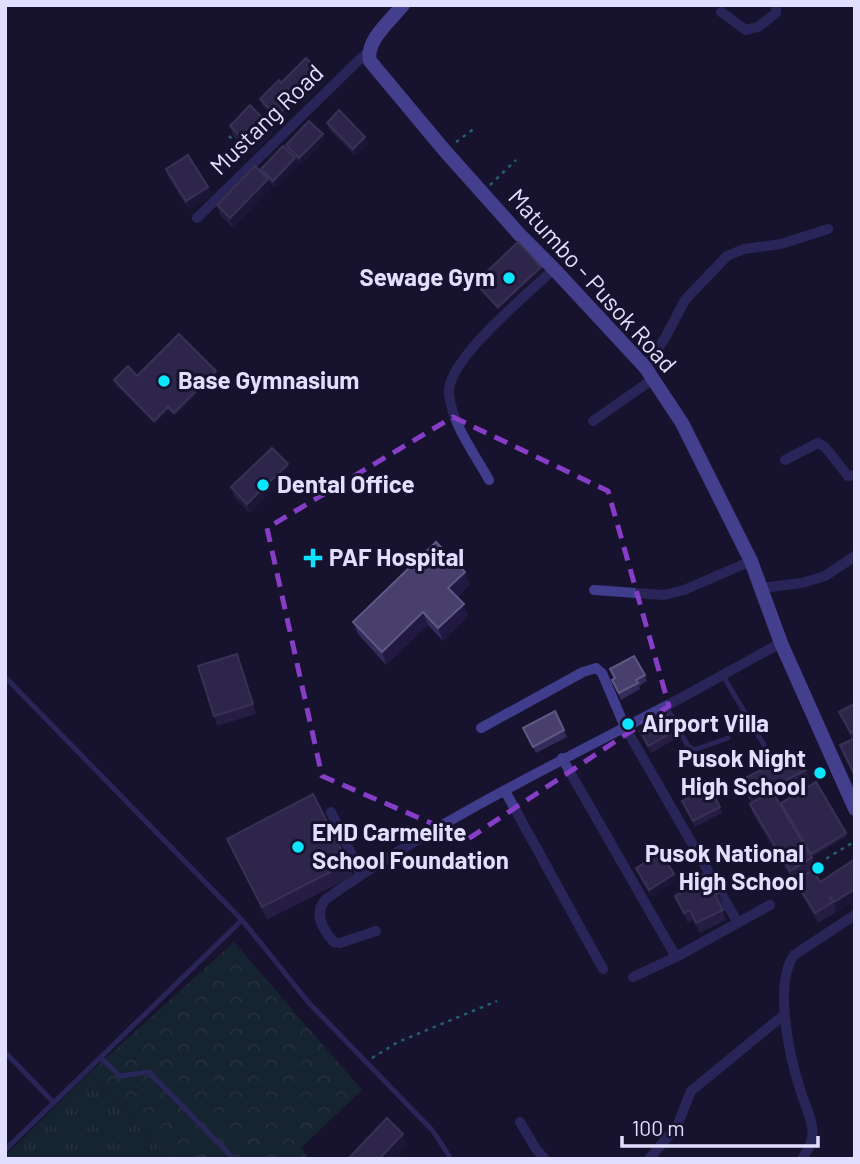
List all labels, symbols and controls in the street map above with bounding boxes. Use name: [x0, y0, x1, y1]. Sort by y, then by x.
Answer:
street label: Mustang Road: [203, 58, 329, 180]
street label: Matumbo - Pusok Road: [503, 182, 683, 378]
place label: Sewage Gym: [359, 262, 495, 291]
marker: Sewage Gym: [501, 270, 517, 286]
place label: Base Gymnasium: [178, 365, 359, 394]
marker: Base Gymnasium: [156, 373, 172, 389]
place label: Dental Office: [277, 469, 415, 498]
marker: Dental Office: [255, 477, 271, 493]
place label: PAF Hospital: [329, 542, 464, 571]
marker: PAF Hospital: [303, 548, 323, 568]
place label: Airport Villa: [642, 708, 769, 737]
marker: Airport Villa: [620, 716, 636, 732]
place label: Pusok Night High School: [678, 743, 806, 800]
marker: Pusok Night High School: [812, 765, 828, 781]
place label: EMD Carmelite School Foundation: [312, 817, 509, 874]
place label: Pusok National High School: [645, 838, 804, 895]
marker: EMD Carmelite School Foundation: [290, 839, 306, 855]
marker: Pusok National High School: [810, 860, 826, 876]
scale bar: [622, 1104, 818, 1148]
text: 100 m: [632, 1115, 685, 1140]

